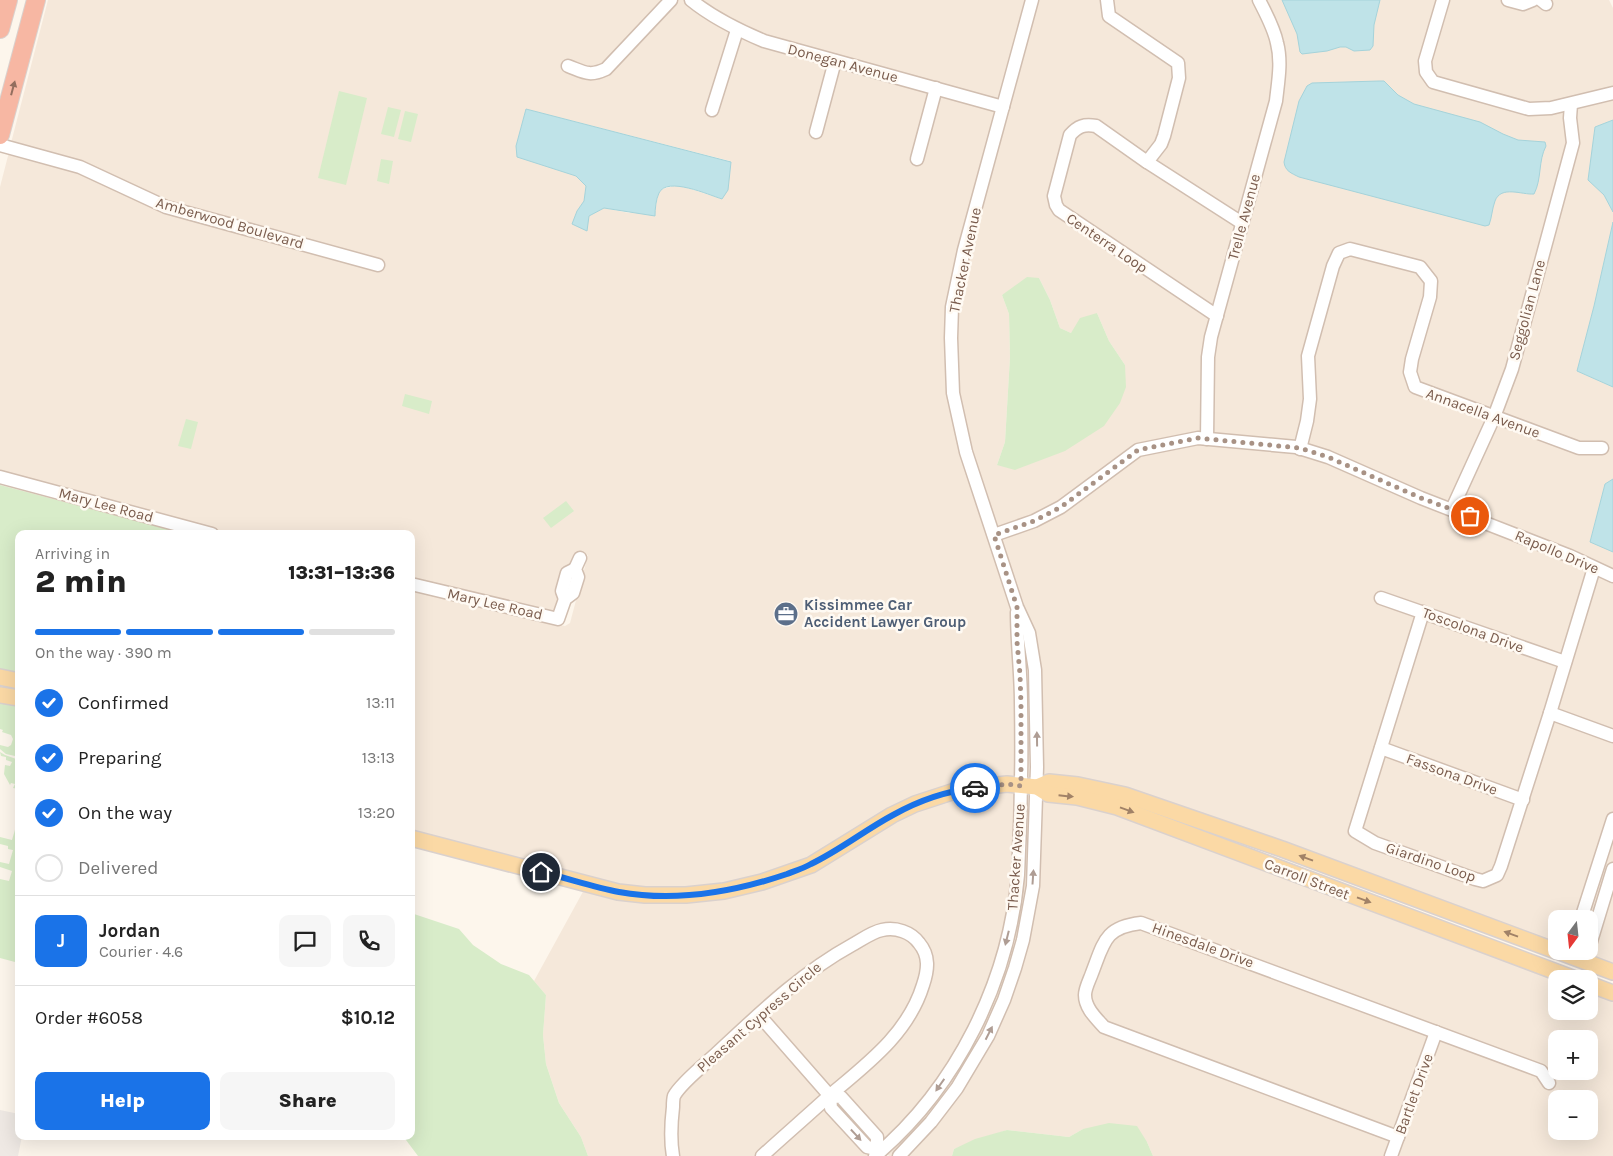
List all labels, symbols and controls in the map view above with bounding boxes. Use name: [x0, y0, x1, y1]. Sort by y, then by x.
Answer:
street label: Donegan Avenue: [786, 40, 900, 86]
one-way arrow: [9, 81, 17, 96]
street label: Trelle Avenue: [1224, 172, 1264, 262]
street label: Amberwood Boulevard: [154, 193, 306, 253]
street label: Thacker Avenue: [945, 206, 985, 314]
street label: Centerra Loop: [1063, 209, 1151, 277]
street label: Seggolian Lane: [1505, 258, 1549, 362]
street label: Annacella Avenue: [1424, 384, 1542, 442]
street label: Mary Lee Road: [57, 484, 155, 526]
pin: [1449, 495, 1491, 537]
icon: bag: [1456, 502, 1484, 530]
street label: Rapollo Drive: [1512, 526, 1602, 578]
text: Arriving in: [35, 544, 110, 563]
text: 13:31–13:36: [288, 562, 395, 584]
text: 2 min: [35, 563, 127, 600]
street label: Mary Lee Road: [445, 584, 545, 624]
place label: Kissimmee Car Accident Lawyer Group: [804, 596, 966, 631]
office icon: Kissimmee Car Accident Lawyer Group: [773, 601, 799, 627]
street label: Toscolona Drive: [1420, 603, 1526, 657]
text: On the way · 390 m: [35, 643, 172, 662]
icon: check: [35, 689, 63, 717]
text: Confirmed: [78, 692, 169, 714]
text: 13:11: [366, 693, 395, 712]
one-way arrow: [1033, 730, 1041, 746]
icon: check: [35, 744, 63, 772]
text: Preparing: [78, 747, 161, 769]
text: 13:13: [362, 748, 395, 767]
street label: Fassona Drive: [1404, 749, 1500, 799]
courier: [950, 763, 1000, 813]
icon: car: [961, 774, 989, 802]
one-way arrow: [1058, 792, 1074, 800]
icon: check: [35, 799, 63, 827]
text: On the way: [78, 802, 172, 824]
text: 13:20: [358, 803, 395, 822]
street label: Thacker Avenue: [1003, 803, 1029, 911]
one-way arrow: [1119, 807, 1134, 814]
street label: Giardino Loop: [1384, 838, 1478, 886]
pin: [520, 851, 562, 893]
one-way arrow: [1298, 854, 1313, 862]
street label: Carroll Street: [1262, 855, 1352, 904]
text: Delivered: [78, 857, 158, 879]
icon: home: [527, 858, 555, 886]
one-way arrow: [1030, 869, 1038, 885]
one-way arrow: [1357, 897, 1372, 904]
north arrow: [1548, 910, 1598, 960]
map controls: [1548, 910, 1598, 1140]
button: chat: [279, 915, 331, 967]
button: phone: [343, 915, 395, 967]
street label: Hinesdale Drive: [1150, 918, 1256, 972]
text: Jordan: [99, 920, 160, 942]
text: J: [57, 930, 65, 952]
one-way arrow: [1503, 930, 1518, 937]
one-way arrow: [1003, 931, 1011, 946]
text: Courier · 4.6: [99, 942, 183, 961]
street label: Pleasant Cypress Circle: [693, 958, 825, 1076]
button: layers: [1548, 970, 1598, 1020]
text: Order #6058: [35, 1007, 143, 1029]
text: $10.12: [341, 1007, 395, 1029]
one-way arrow: [985, 1026, 993, 1040]
button: +: [1548, 1030, 1598, 1080]
street label: Bartlet Drive: [1391, 1051, 1437, 1137]
button: Help: [35, 1072, 210, 1130]
button: Share: [220, 1072, 395, 1130]
one-way arrow: [934, 1078, 945, 1091]
button: −: [1548, 1090, 1598, 1140]
one-way arrow: [850, 1128, 862, 1140]

